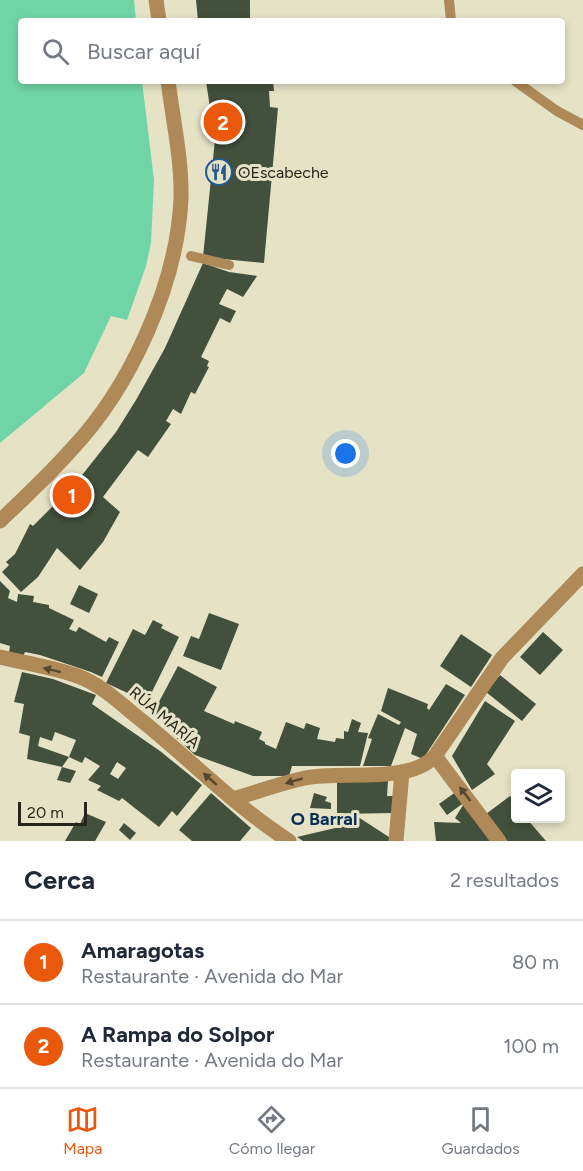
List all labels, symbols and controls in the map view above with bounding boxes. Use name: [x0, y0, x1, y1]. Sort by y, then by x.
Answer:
search box: [18, 18, 565, 84]
icon: search: [39, 35, 72, 68]
text: Buscar aquí: [87, 38, 200, 65]
pin: 2: [204, 100, 242, 144]
restaurant icon: OEscabeche: [204, 157, 234, 187]
place label: OEscabeche: [238, 163, 329, 182]
your location: [331, 439, 360, 468]
pin: 1: [52, 472, 92, 518]
one-way arrow: [43, 664, 61, 674]
street label: RÚA MARÍA: [126, 683, 204, 752]
map controls: [511, 769, 565, 823]
button: layers: [511, 769, 565, 823]
one-way arrow: [203, 773, 218, 786]
one-way arrow: [285, 777, 303, 786]
one-way arrow: [458, 786, 471, 802]
scale bar: [18, 799, 87, 826]
text: 20 m: [27, 803, 64, 822]
district label: O Barral: [291, 808, 357, 830]
text: Cerca: [24, 864, 95, 896]
text: 2 resultados: [450, 868, 559, 892]
text: Amaragotas: [81, 937, 204, 964]
text: 1: [39, 950, 48, 974]
text: 80 m: [512, 950, 559, 974]
text: Restaurante · Avenida do Mar: [81, 964, 343, 988]
text: A Rampa do Solpor: [81, 1021, 274, 1048]
text: 2: [38, 1034, 49, 1058]
text: 100 m: [503, 1034, 559, 1058]
text: Restaurante · Avenida do Mar: [81, 1048, 343, 1072]
tab: Mapa: [63, 1103, 102, 1158]
tab: Cómo llegar: [229, 1103, 315, 1158]
tab: Guardados: [442, 1103, 520, 1158]

